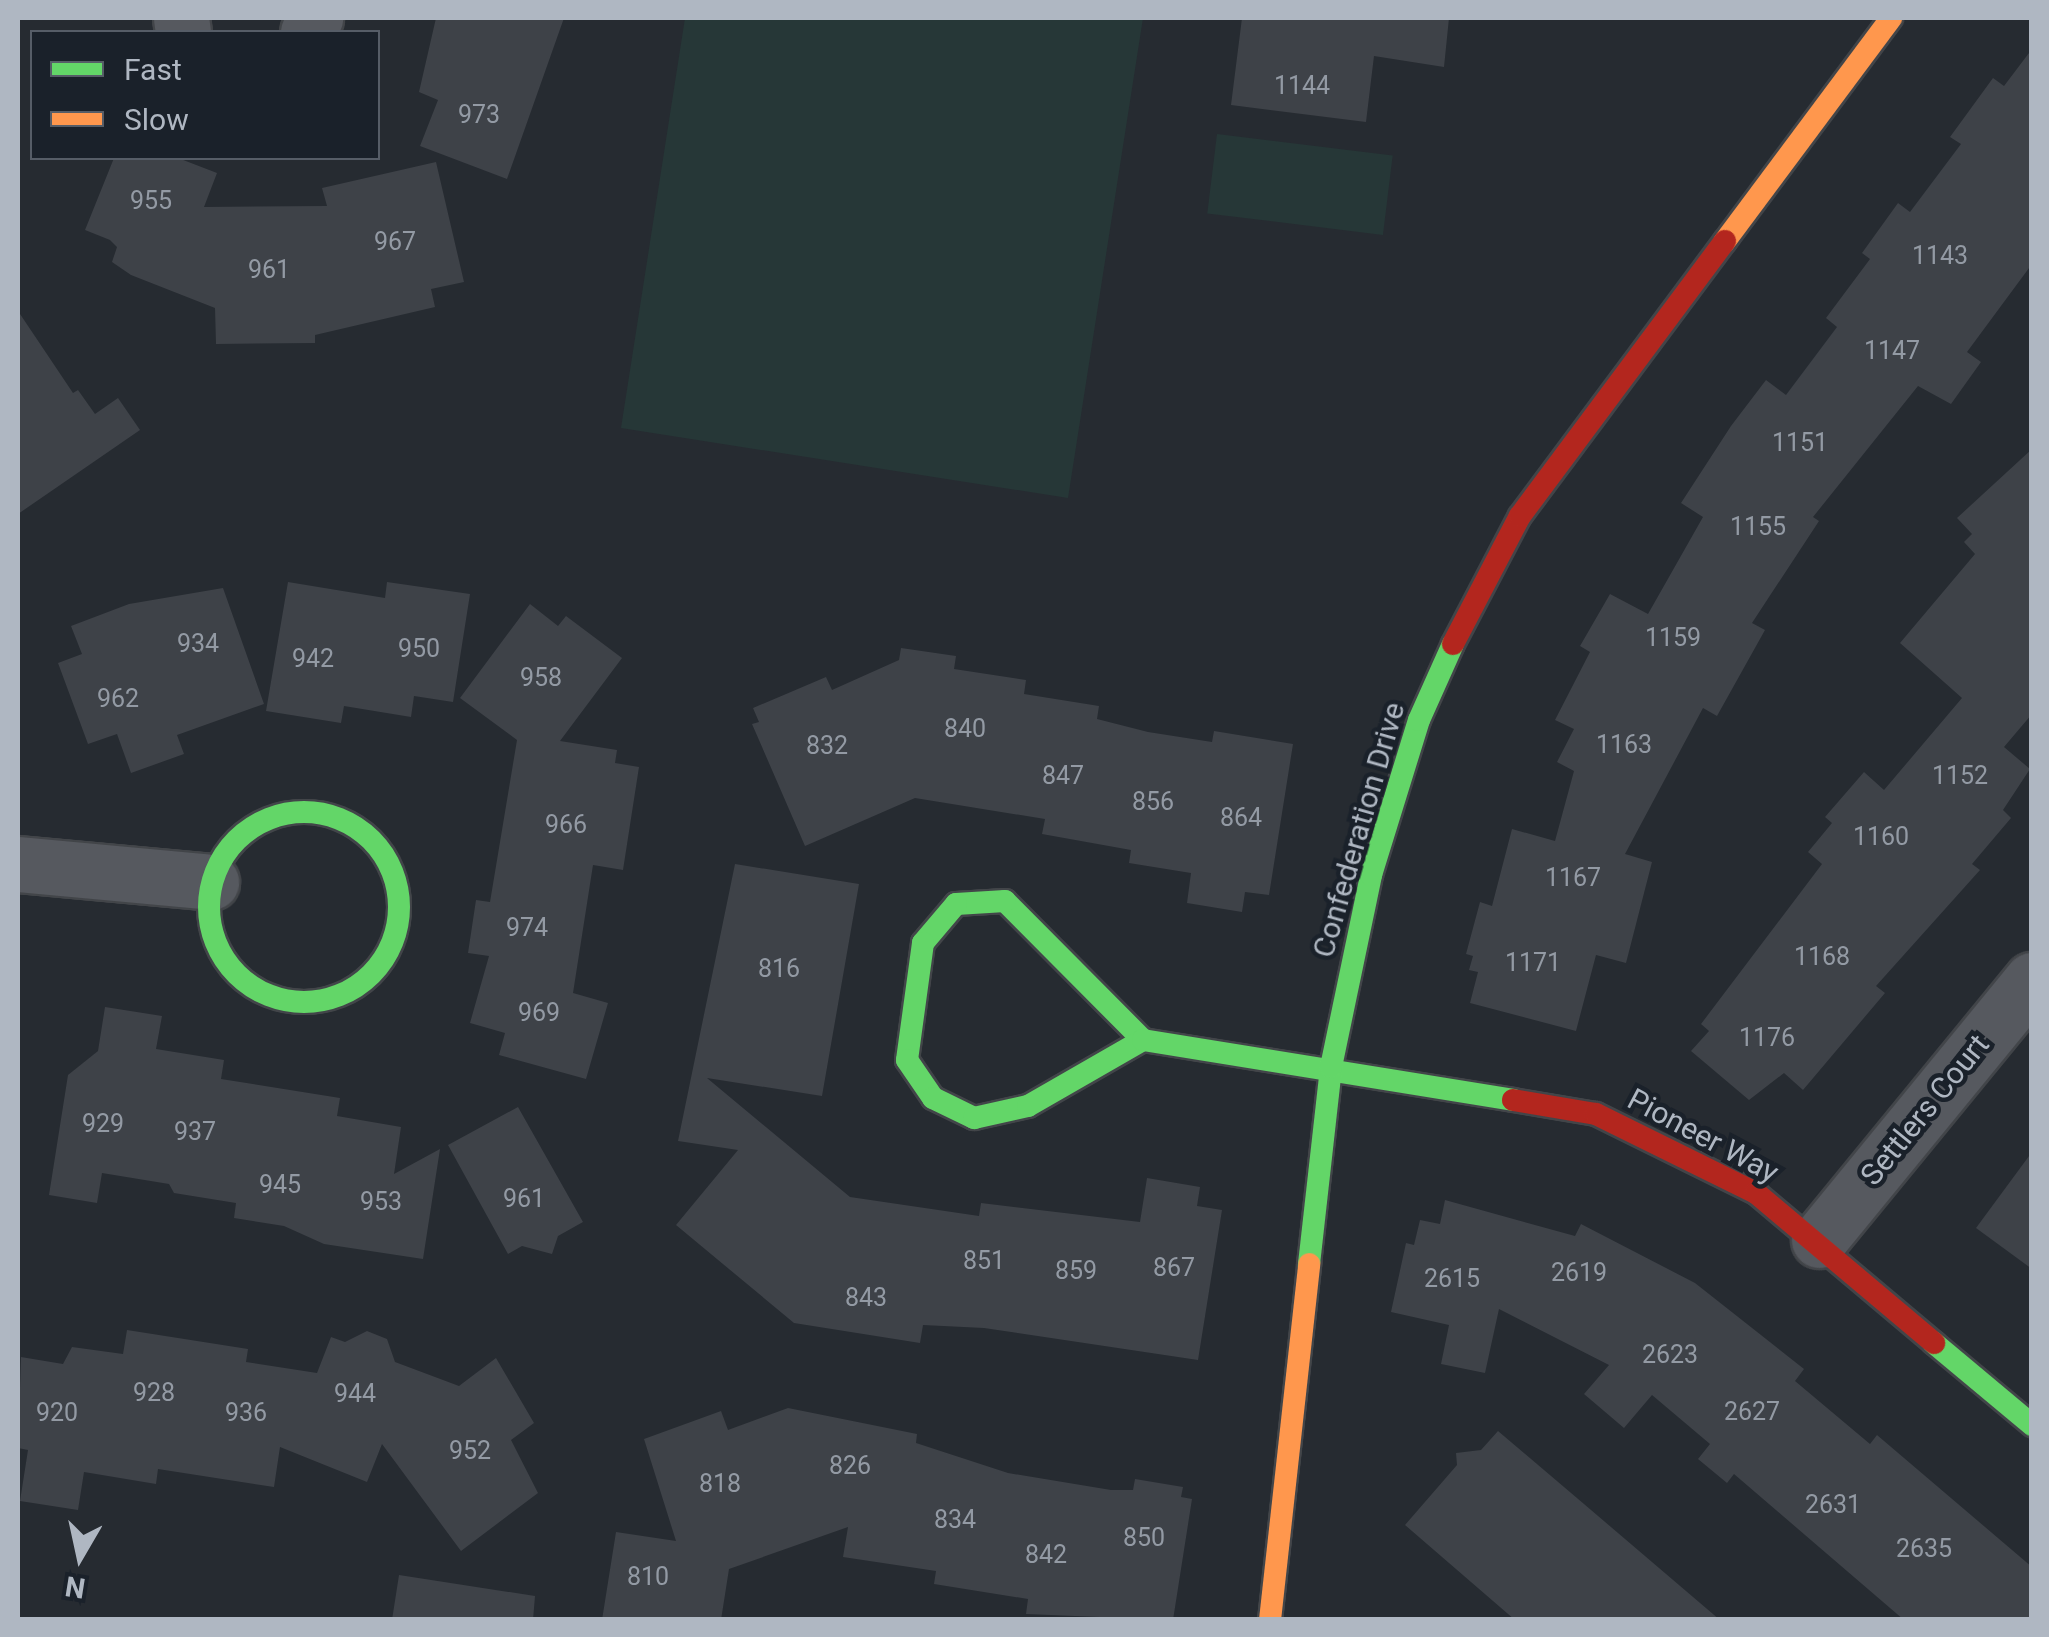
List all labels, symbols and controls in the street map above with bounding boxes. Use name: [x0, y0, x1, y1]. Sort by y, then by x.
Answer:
legend: [30, 30, 380, 160]
text: Fast: [124, 52, 182, 87]
house number: 1144: [1274, 71, 1330, 101]
house number: 973: [458, 100, 500, 130]
text: Slow: [124, 102, 189, 137]
house number: 955: [130, 186, 172, 216]
house number: 967: [374, 227, 416, 257]
house number: 1143: [1912, 241, 1968, 271]
house number: 961: [248, 255, 290, 285]
house number: 1147: [1864, 336, 1920, 366]
house number: 1151: [1772, 428, 1828, 458]
house number: 1155: [1730, 512, 1786, 542]
house number: 1159: [1645, 623, 1701, 653]
house number: 934: [177, 629, 219, 659]
house number: 950: [398, 634, 440, 664]
house number: 942: [292, 644, 334, 674]
house number: 958: [520, 663, 562, 693]
house number: 962: [97, 684, 139, 714]
street label: Confederation Drive: [1305, 698, 1413, 962]
house number: 840: [944, 714, 986, 744]
house number: 1163: [1596, 730, 1652, 760]
house number: 832: [806, 731, 848, 761]
house number: 847: [1042, 761, 1084, 791]
house number: 1152: [1932, 761, 1988, 791]
house number: 856: [1132, 787, 1174, 817]
house number: 864: [1220, 803, 1262, 833]
house number: 966: [545, 810, 587, 840]
house number: 1160: [1853, 822, 1909, 852]
house number: 1167: [1545, 863, 1601, 893]
house number: 974: [506, 913, 548, 943]
house number: 1168: [1794, 942, 1850, 972]
house number: 1171: [1505, 948, 1561, 978]
house number: 816: [758, 954, 800, 984]
house number: 969: [518, 998, 560, 1028]
house number: 1176: [1739, 1023, 1795, 1053]
street label: Settlers Court: [1853, 1027, 1997, 1193]
street label: Pioneer Way: [1621, 1081, 1785, 1191]
house number: 929: [82, 1109, 124, 1139]
house number: 937: [174, 1117, 216, 1147]
house number: 945: [259, 1170, 301, 1200]
house number: 961: [503, 1184, 545, 1214]
house number: 953: [360, 1187, 402, 1217]
house number: 851: [963, 1246, 1005, 1276]
house number: 867: [1153, 1253, 1195, 1283]
house number: 859: [1055, 1256, 1097, 1286]
house number: 2619: [1551, 1258, 1607, 1288]
house number: 2615: [1424, 1264, 1480, 1294]
house number: 843: [845, 1283, 887, 1313]
house number: 2623: [1642, 1340, 1698, 1370]
house number: 928: [133, 1378, 175, 1408]
house number: 944: [334, 1379, 376, 1409]
house number: 2627: [1724, 1397, 1780, 1427]
house number: 920: [36, 1398, 78, 1428]
house number: 936: [225, 1398, 267, 1428]
house number: 952: [449, 1436, 491, 1466]
house number: 826: [829, 1451, 871, 1481]
house number: 818: [699, 1469, 741, 1499]
house number: 2631: [1805, 1490, 1861, 1520]
house number: 834: [934, 1505, 976, 1535]
north arrow: [30, 1507, 130, 1607]
house number: 850: [1123, 1523, 1165, 1553]
house number: 2635: [1896, 1534, 1952, 1564]
house number: 842: [1025, 1540, 1067, 1570]
house number: 810: [627, 1562, 669, 1592]
text: N: [63, 1569, 88, 1605]

